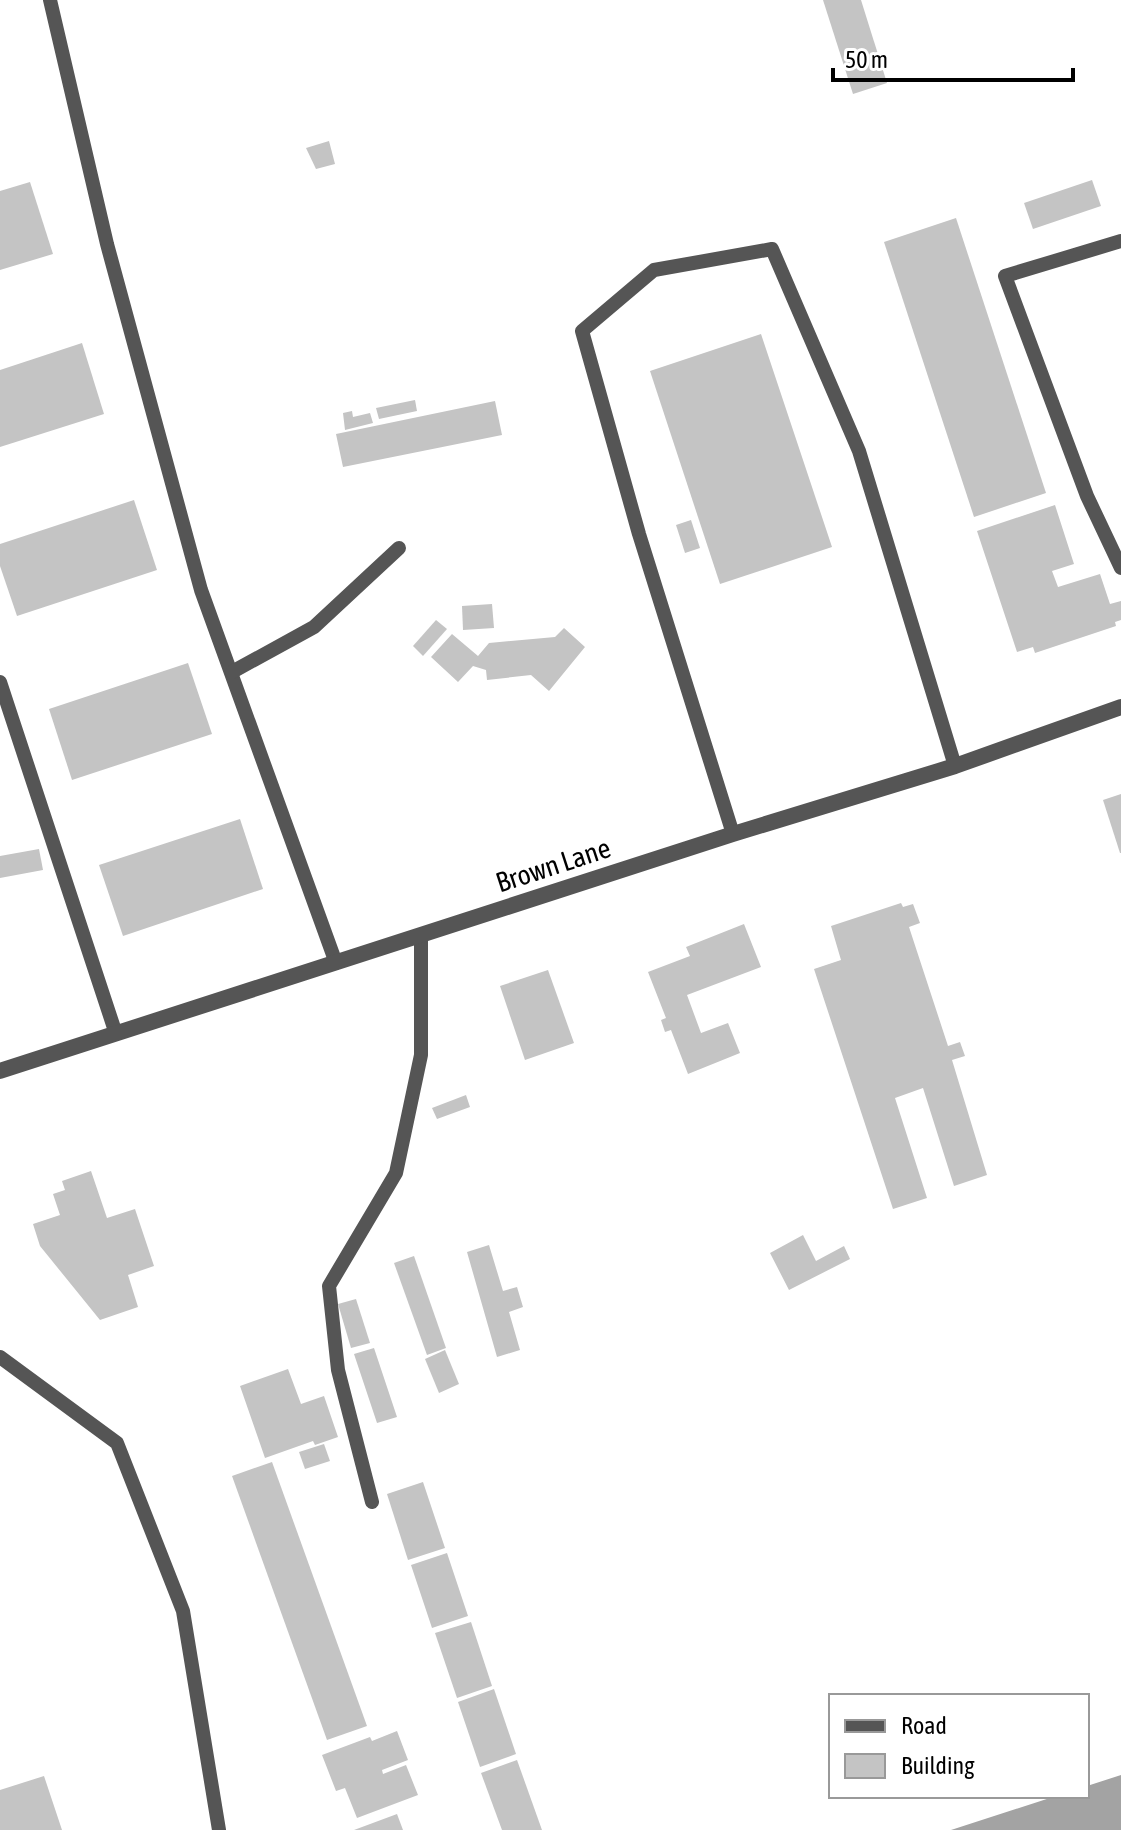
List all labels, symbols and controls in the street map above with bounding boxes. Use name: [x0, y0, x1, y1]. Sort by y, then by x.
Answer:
scale bar: [833, 32, 1073, 82]
text: 50 m: [845, 46, 888, 73]
street label: Brown Lane: [492, 831, 614, 899]
legend: [829, 1694, 1089, 1798]
text: Road: [901, 1712, 947, 1739]
text: Building: [901, 1752, 975, 1779]

